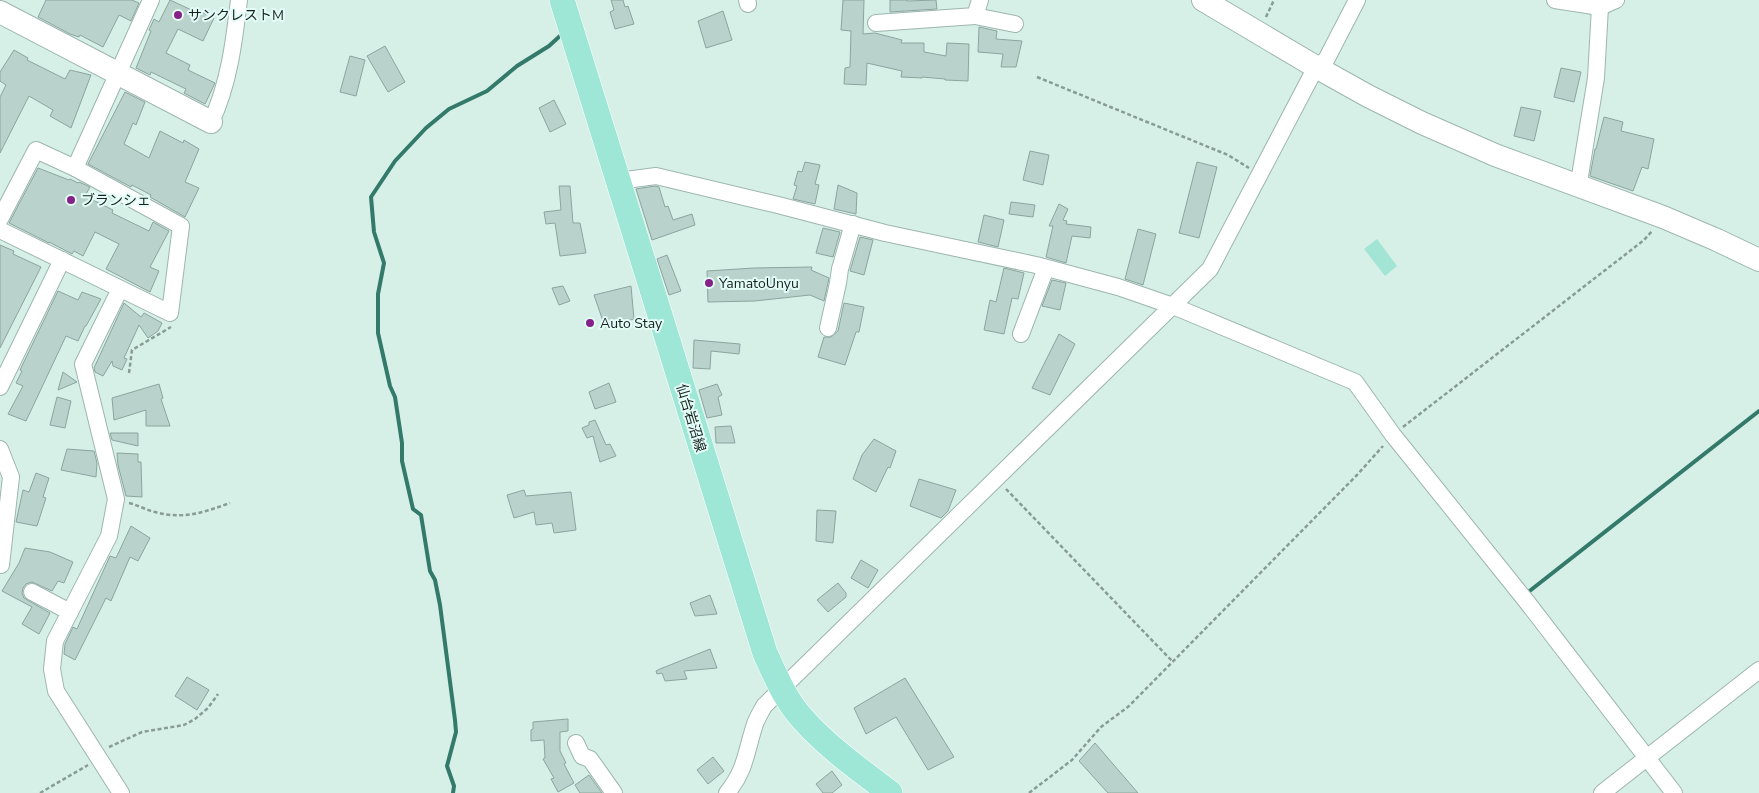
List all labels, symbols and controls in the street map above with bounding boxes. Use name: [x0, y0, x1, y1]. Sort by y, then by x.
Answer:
place label: サンクレストM: [188, 6, 284, 25]
marker: サンクレストM: [172, 9, 184, 21]
place label: ブランシェ: [81, 191, 151, 210]
marker: ブランシェ: [65, 194, 77, 206]
place label: YamatoUnyu: [718, 274, 799, 293]
marker: YamatoUnyu: [703, 277, 715, 289]
place label: Auto Stay: [600, 314, 663, 333]
marker: Auto Stay: [584, 317, 596, 329]
street label: 仙台岩沼線: [672, 382, 710, 454]

